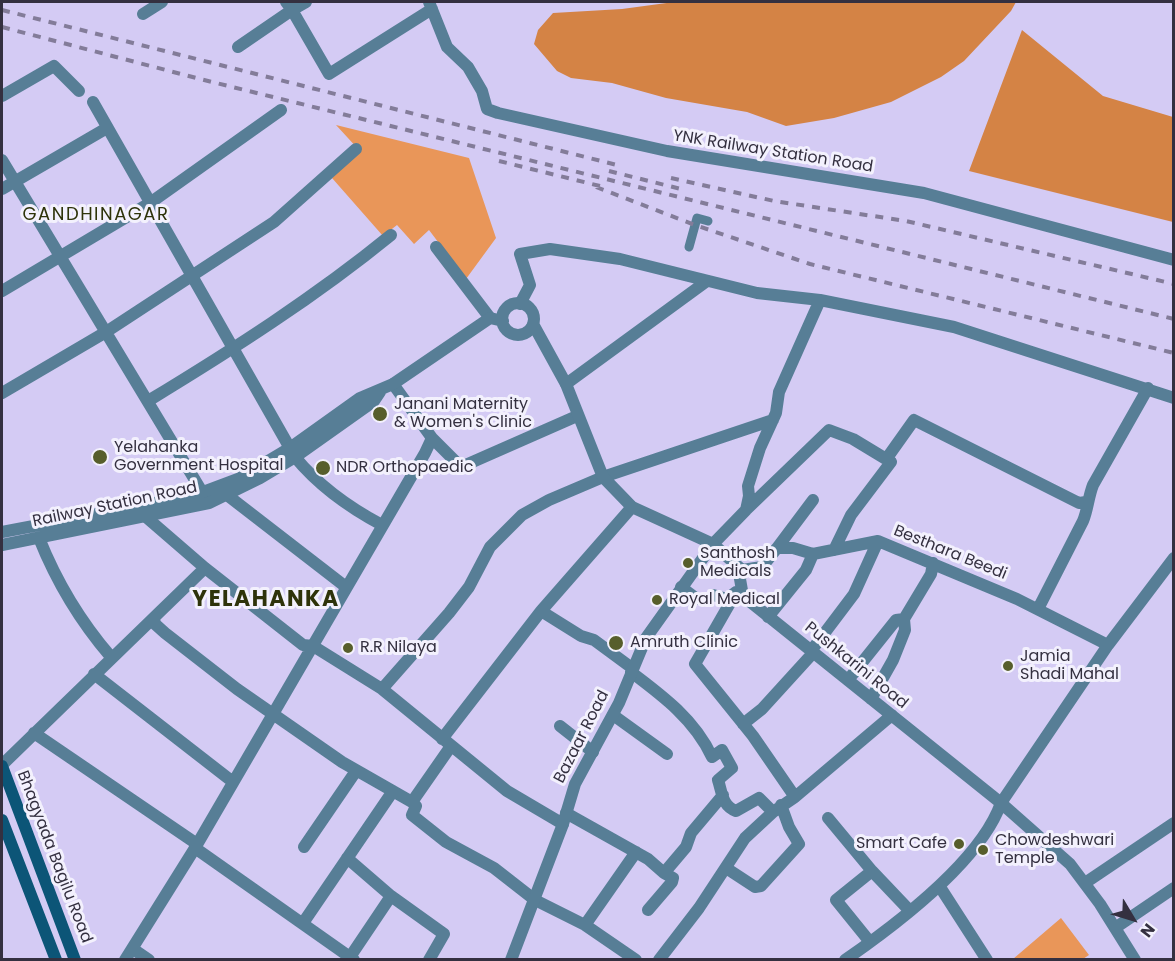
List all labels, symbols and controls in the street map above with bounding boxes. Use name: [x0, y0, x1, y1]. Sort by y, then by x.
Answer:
street label: YNK Railway Station Road: [672, 127, 874, 177]
district label: GANDHINAGAR: [23, 204, 169, 226]
place label: Janani Maternity & Women's Clinic: [394, 395, 532, 433]
marker: Janani Maternity & Women's Clinic: [371, 405, 389, 423]
place label: Yelahanka Government Hospital: [114, 438, 284, 476]
marker: Yelahanka Government Hospital: [91, 448, 109, 466]
place label: NDR Orthopaedic: [336, 458, 473, 478]
marker: NDR Orthopaedic: [314, 459, 332, 477]
street label: Railway Station Road: [31, 478, 199, 532]
street label: Besthara Beedi: [891, 522, 1009, 584]
place label: Santhosh Medicals: [700, 544, 775, 582]
marker: Santhosh Medicals: [681, 556, 695, 570]
district label: YELAHANKA: [192, 587, 340, 613]
place label: Royal Medical: [669, 590, 780, 610]
marker: Royal Medical: [650, 593, 664, 607]
street label: Pushkarini Road: [801, 619, 911, 713]
place label: Amruth Clinic: [630, 633, 738, 653]
marker: Amruth Clinic: [607, 634, 625, 652]
place label: R.R Nilaya: [360, 638, 437, 658]
marker: R.R Nilaya: [341, 641, 355, 655]
place label: Jamia Shadi Mahal: [1020, 647, 1119, 685]
marker: Jamia Shadi Mahal: [1001, 659, 1015, 673]
street label: Bazaar Road: [550, 687, 614, 787]
street label: Bhagyada Bagilu Road: [12, 768, 96, 946]
place label: Chowdeshwari Temple: [995, 831, 1114, 869]
place label: Smart Cafe: [856, 834, 947, 854]
marker: Smart Cafe: [952, 837, 966, 851]
marker: Chowdeshwari Temple: [976, 843, 990, 857]
north arrow: [1103, 889, 1163, 949]
text: N: [1135, 919, 1160, 942]

